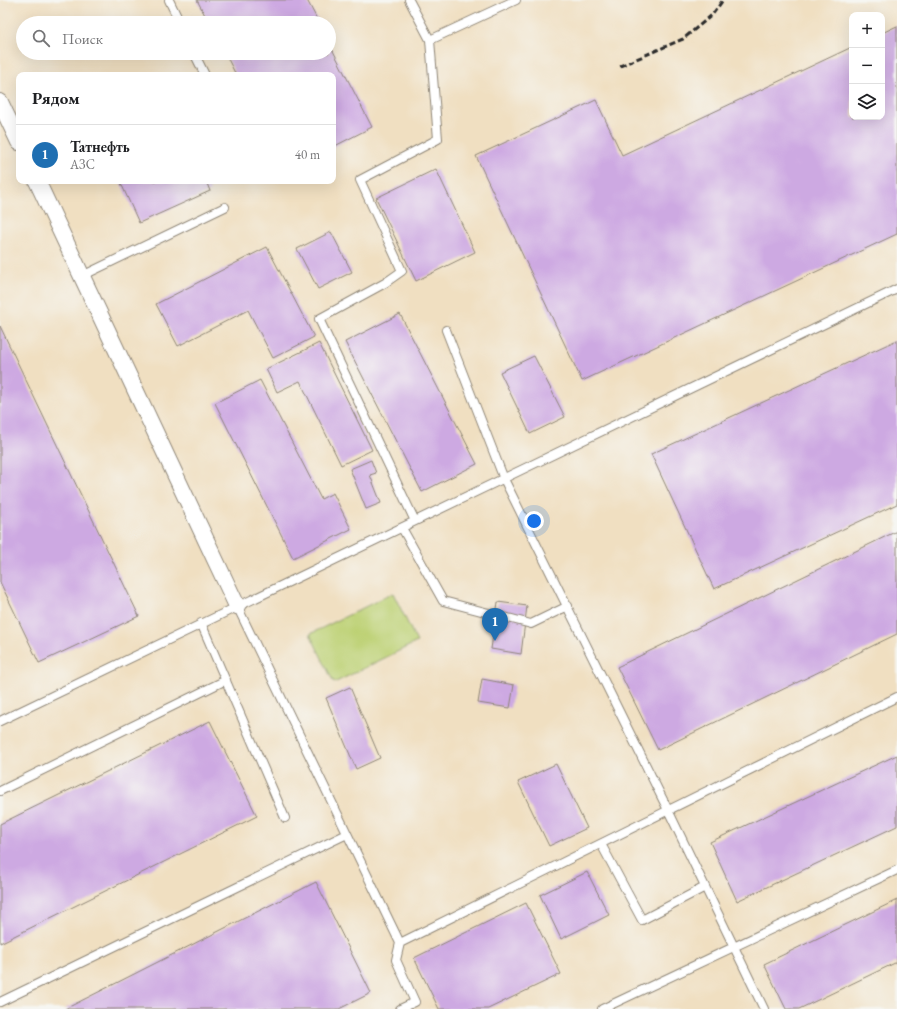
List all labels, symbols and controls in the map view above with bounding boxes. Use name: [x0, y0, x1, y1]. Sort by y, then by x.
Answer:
map controls: [849, 12, 885, 120]
button: +: [849, 12, 885, 48]
search box: [16, 16, 336, 60]
icon: search: [30, 27, 52, 49]
text: Поиск: [62, 29, 103, 48]
button: −: [849, 48, 885, 84]
button: layers: [849, 84, 885, 120]
text: Рядом: [32, 87, 80, 109]
text: Татнефть: [70, 137, 130, 156]
text: 1: [42, 146, 48, 163]
text: 40 m: [295, 146, 320, 163]
text: АЗС: [70, 156, 95, 173]
your location: [524, 511, 544, 531]
pin: 1: [482, 608, 508, 641]

